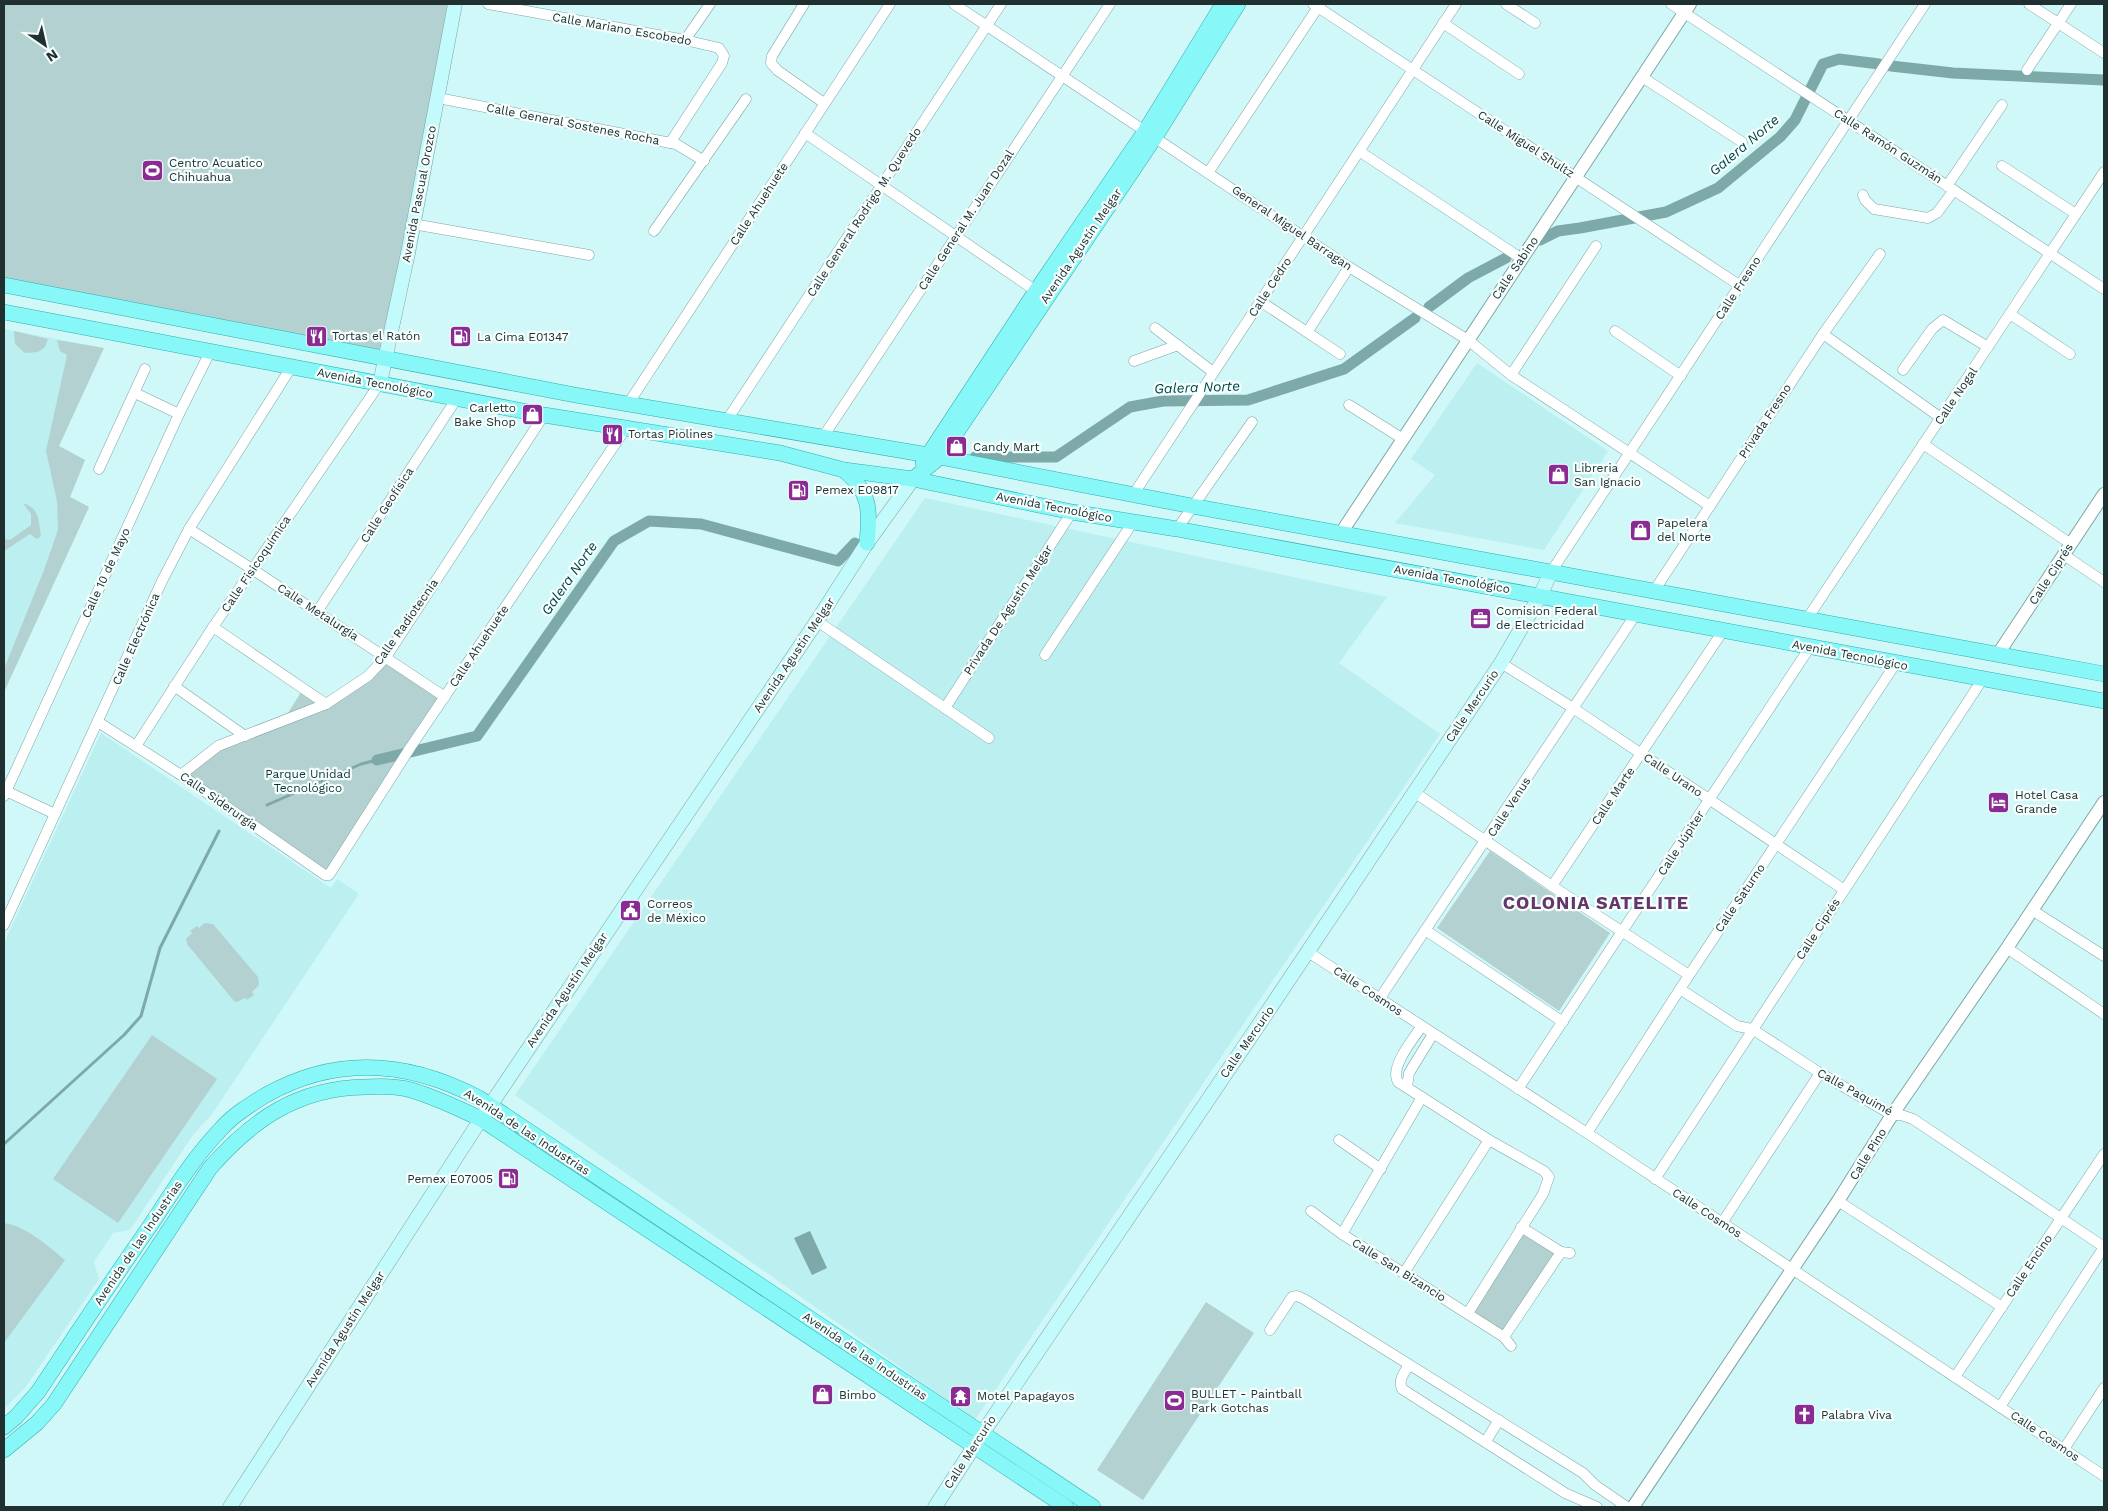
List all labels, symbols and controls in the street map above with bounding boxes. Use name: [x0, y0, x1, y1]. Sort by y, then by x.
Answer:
street label: Calle Mariano Escobedo: [551, 10, 693, 48]
north arrow: [20, 20, 70, 70]
text: N: [43, 46, 61, 65]
street label: Calle General Sostenes Rocha: [485, 100, 661, 148]
street label: Calle Ramón Guzmán: [1831, 106, 1945, 186]
street label: Calle Miguel Shultz: [1475, 108, 1577, 180]
water label: Galera Norte: [1706, 111, 1782, 179]
street label: Avenida Pascual Orozco: [399, 124, 439, 264]
street label: Calle General Rodrigo M. Quevedo: [804, 125, 924, 299]
street label: Calle General M. Juan Dozal: [915, 147, 1017, 293]
place label: Centro Acuatico Chihuahua: [169, 156, 263, 184]
sports icon: Centro Acuatico Chihuahua: [141, 158, 165, 182]
street label: Calle Ahuehuete: [727, 160, 791, 248]
street label: General Miguel Barragan: [1229, 182, 1355, 274]
street label: Avenida Agustín Melgar: [1037, 186, 1125, 306]
street label: Calle Sabino: [1489, 234, 1541, 302]
street label: Calle Fresno: [1712, 254, 1764, 322]
street label: Calle Cedro: [1246, 255, 1294, 319]
restaurant icon: Tortas el Ratón: [304, 324, 328, 348]
fuel station icon: La Cima E01347: [449, 325, 473, 349]
place label: Tortas el Ratón: [332, 329, 420, 343]
place label: La Cima E01347: [477, 330, 569, 344]
street label: Calle Nogal: [1932, 364, 1980, 427]
street label: Avenida Tecnológico: [316, 365, 434, 401]
water label: Galera Norte: [1154, 378, 1240, 396]
street label: Privada Fresno: [1736, 381, 1794, 461]
place label: Carletto Bake Shop: [454, 401, 516, 429]
shop icon: Carletto Bake Shop: [520, 403, 544, 427]
restaurant icon: Tortas Piolines: [600, 422, 624, 446]
place label: Tortas Piolines: [628, 427, 713, 441]
shop icon: Candy Mart: [945, 435, 969, 459]
place label: Candy Mart: [973, 440, 1040, 454]
place label: Libreria San Ignacio: [1574, 461, 1641, 489]
shop icon: Libreria San Ignacio: [1546, 463, 1570, 487]
street label: Calle Geofísica: [357, 465, 417, 545]
fuel station icon: Pemex E09817: [787, 478, 811, 502]
place label: Pemex E09817: [815, 483, 899, 497]
street label: Avenida Tecnológico: [995, 489, 1113, 525]
street label: Calle Fisicoquímica: [218, 513, 294, 615]
place label: Papelera del Norte: [1657, 516, 1711, 544]
shop icon: Papelera del Norte: [1629, 518, 1653, 542]
street label: Calle 10 de Mayo: [79, 526, 133, 620]
water label: Galera Norte: [538, 538, 600, 618]
street label: Calle Ciprés: [2026, 541, 2076, 607]
street label: Privada De Agustín Melgar: [961, 542, 1055, 678]
street label: Avenida Tecnológico: [1393, 562, 1511, 596]
street label: Calle Radiotecnia: [371, 576, 441, 668]
street label: Calle Metalurgia: [275, 580, 361, 644]
street label: Calle Electrónica: [109, 591, 163, 687]
street label: Avenida Agustín Melgar: [750, 595, 838, 715]
street label: Calle Ahuehuete: [446, 602, 512, 690]
place label: Comision Federal de Electricidad: [1496, 604, 1598, 632]
office icon: Comision Federal de Electricidad: [1468, 606, 1492, 630]
street label: Avenida Tecnológico: [1791, 637, 1909, 673]
street label: Calle Mercurio: [1443, 667, 1501, 745]
street label: Calle Urano: [1641, 750, 1705, 800]
street label: Calle Marte: [1589, 764, 1638, 828]
park label: Parque Unidad Tecnológico: [265, 767, 351, 795]
street label: Calle Siderurgia: [177, 769, 261, 833]
street label: Calle Venus: [1485, 775, 1533, 839]
place label: Hotel Casa Grande: [2015, 788, 2078, 816]
hotel icon: Hotel Casa Grande: [1987, 790, 2011, 814]
street label: Calle Júpiter: [1655, 808, 1707, 878]
street label: Calle Saturno: [1712, 861, 1768, 935]
district label: COLONIA SATELITE: [1503, 892, 1689, 913]
street label: Calle Ciprés: [1793, 896, 1843, 962]
place label: Correos de México: [647, 897, 706, 925]
public building icon: Correos de México: [619, 899, 643, 923]
street label: Avenida Agustín Melgar: [523, 930, 611, 1050]
street label: Calle Cosmos: [1331, 963, 1405, 1019]
street label: Calle Mercurio: [1217, 1003, 1277, 1081]
street label: Calle Paquimé: [1815, 1066, 1895, 1119]
street label: Avenida de las Industrias: [461, 1086, 593, 1178]
street label: Calle Pino: [1847, 1125, 1889, 1183]
fuel station icon: Pemex E07005: [497, 1167, 521, 1191]
place label: Pemex E07005: [407, 1172, 493, 1186]
street label: Avenida de las Industrias: [91, 1178, 185, 1308]
street label: Calle Cosmos: [1670, 1185, 1744, 1241]
street label: Calle Encino: [2003, 1232, 2055, 1300]
street label: Calle San Bizancio: [1349, 1235, 1449, 1305]
street label: Avenida Agustín Melgar: [302, 1268, 388, 1390]
street label: Avenida de las Industrias: [800, 1309, 930, 1403]
shop icon: Bimbo: [811, 1383, 835, 1407]
temple icon: Motel Papagayos: [949, 1384, 973, 1408]
place label: BULLET - Paintball Park Gotchas: [1191, 1387, 1302, 1415]
place label: Bimbo: [839, 1388, 876, 1402]
place label: Motel Papagayos: [977, 1389, 1075, 1403]
sports icon: BULLET - Paintball Park Gotchas: [1163, 1389, 1187, 1413]
church icon: Palabra Viva: [1793, 1403, 1817, 1427]
place label: Palabra Viva: [1821, 1408, 1892, 1422]
street label: Calle Cosmos: [2008, 1408, 2082, 1464]
street label: Calle Mercurio: [941, 1413, 999, 1491]

